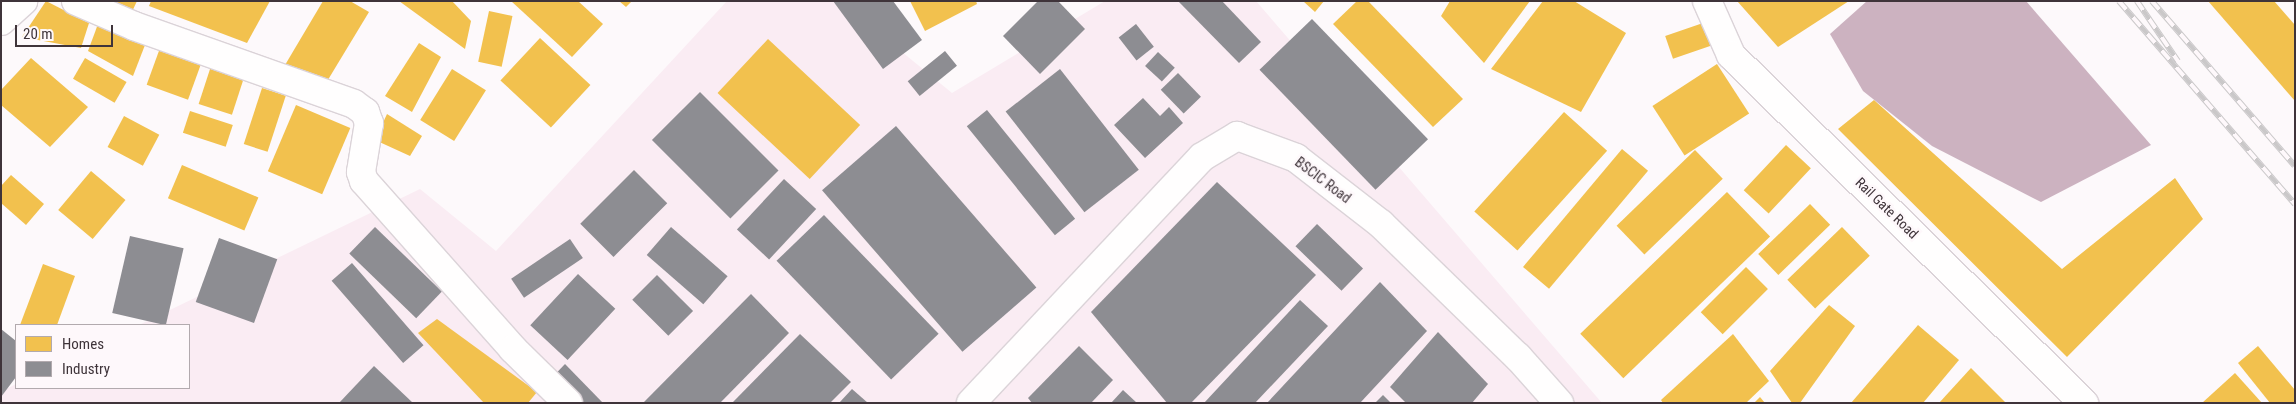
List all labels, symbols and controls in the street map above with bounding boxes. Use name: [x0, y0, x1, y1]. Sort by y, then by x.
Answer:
scale bar: [18, 15, 115, 47]
text: 20 m: [23, 25, 53, 43]
street label: BSCIC Road: [1292, 154, 1354, 206]
street label: Rail Gate Road: [1852, 174, 1922, 242]
legend: [15, 324, 190, 389]
text: Homes: [62, 335, 104, 353]
text: Industry: [62, 360, 110, 378]

